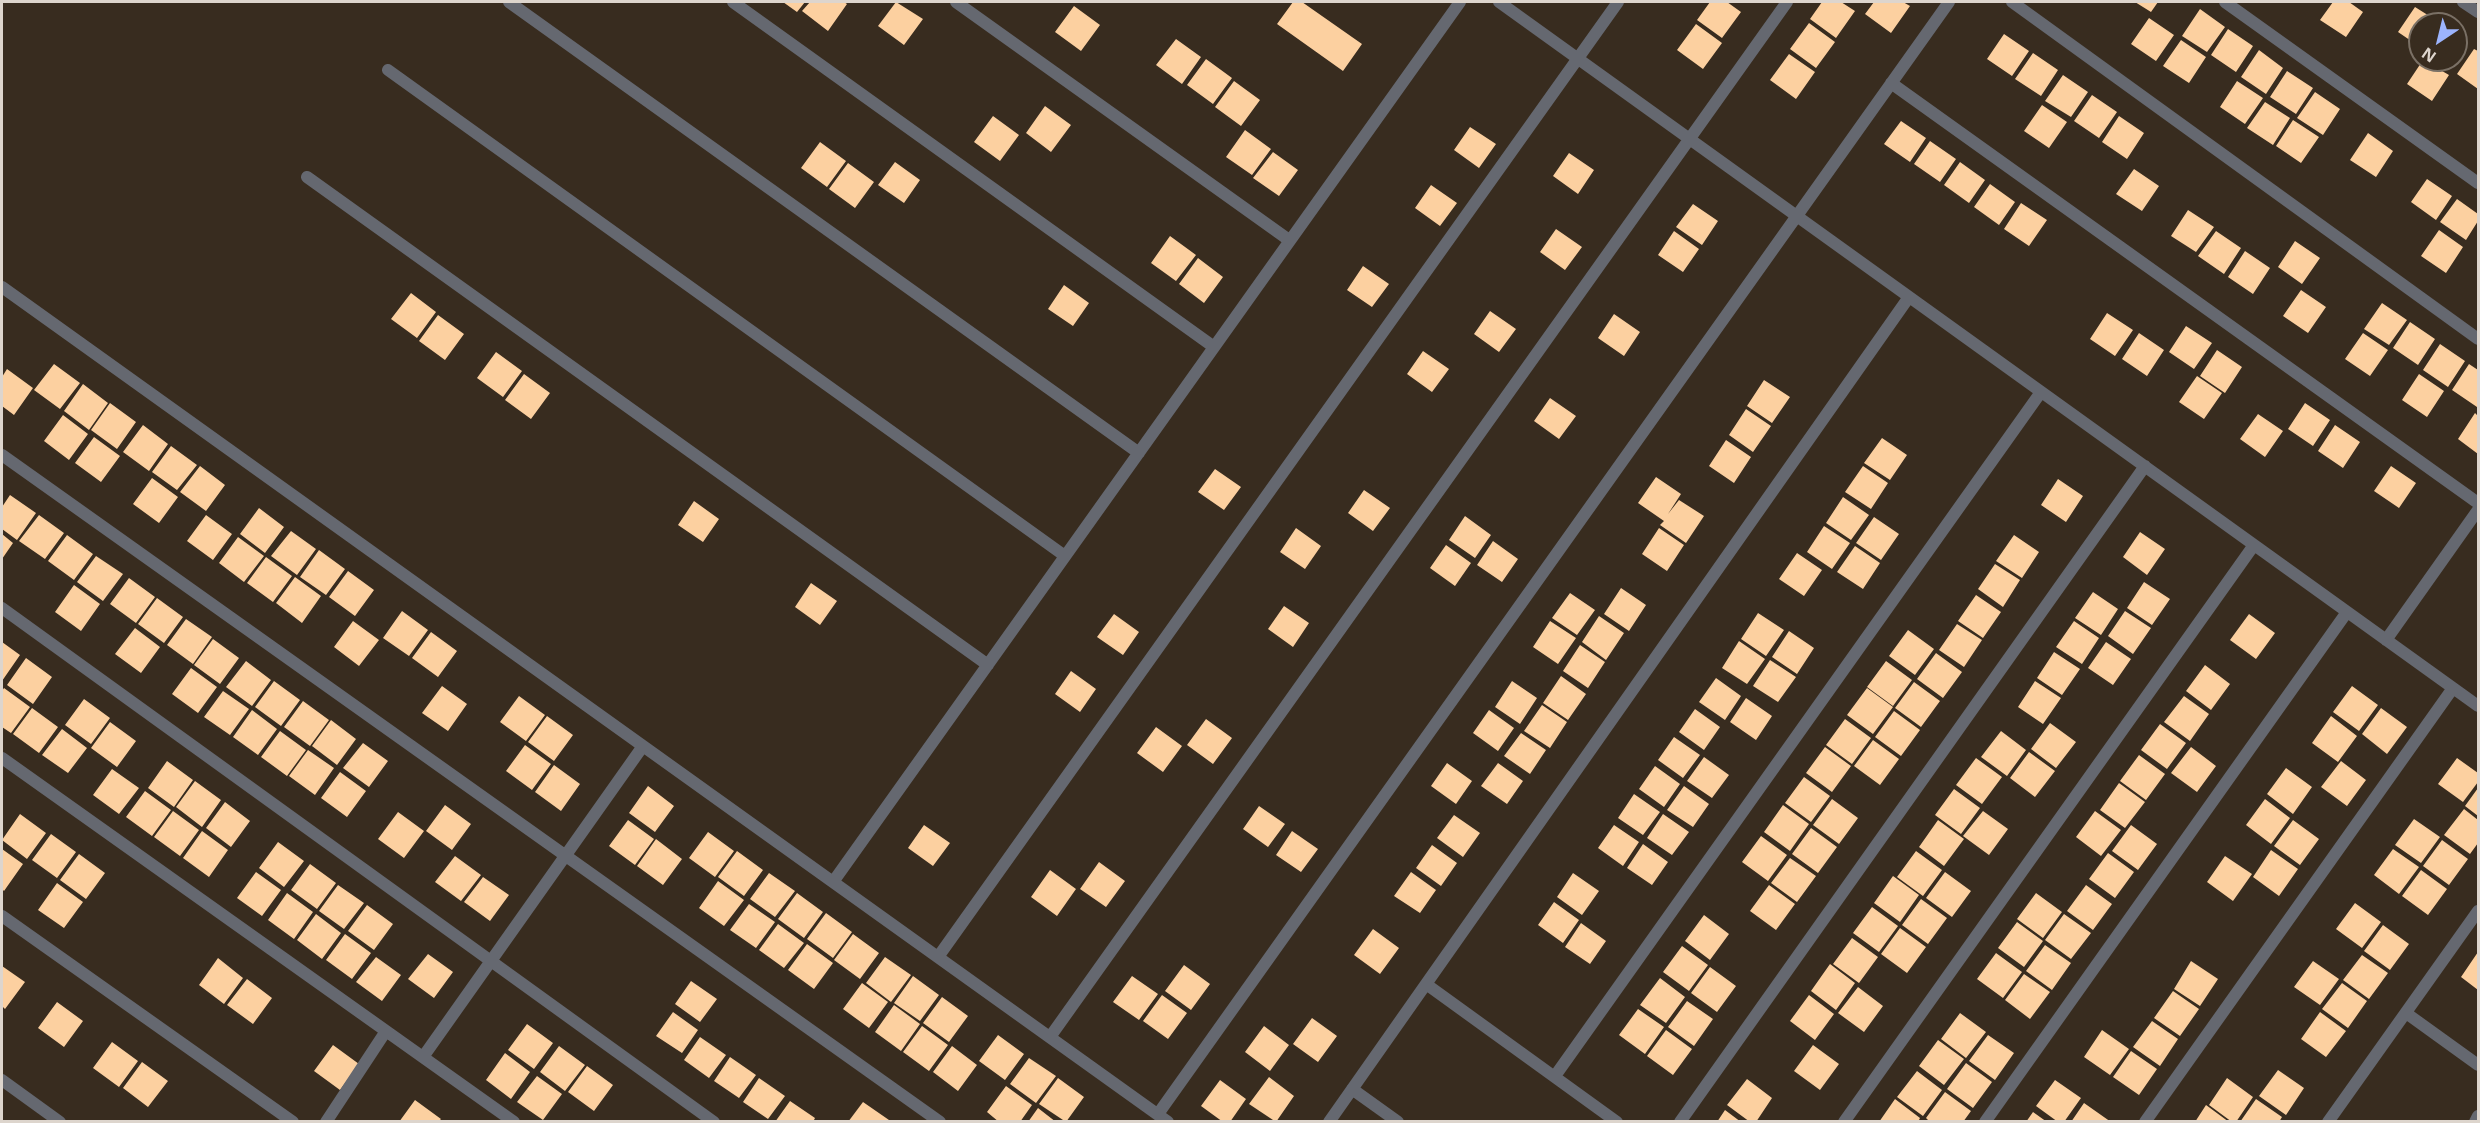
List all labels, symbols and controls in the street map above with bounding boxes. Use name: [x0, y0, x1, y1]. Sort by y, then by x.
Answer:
north arrow: [2408, 12, 2468, 72]
text: N: [2417, 42, 2440, 68]

